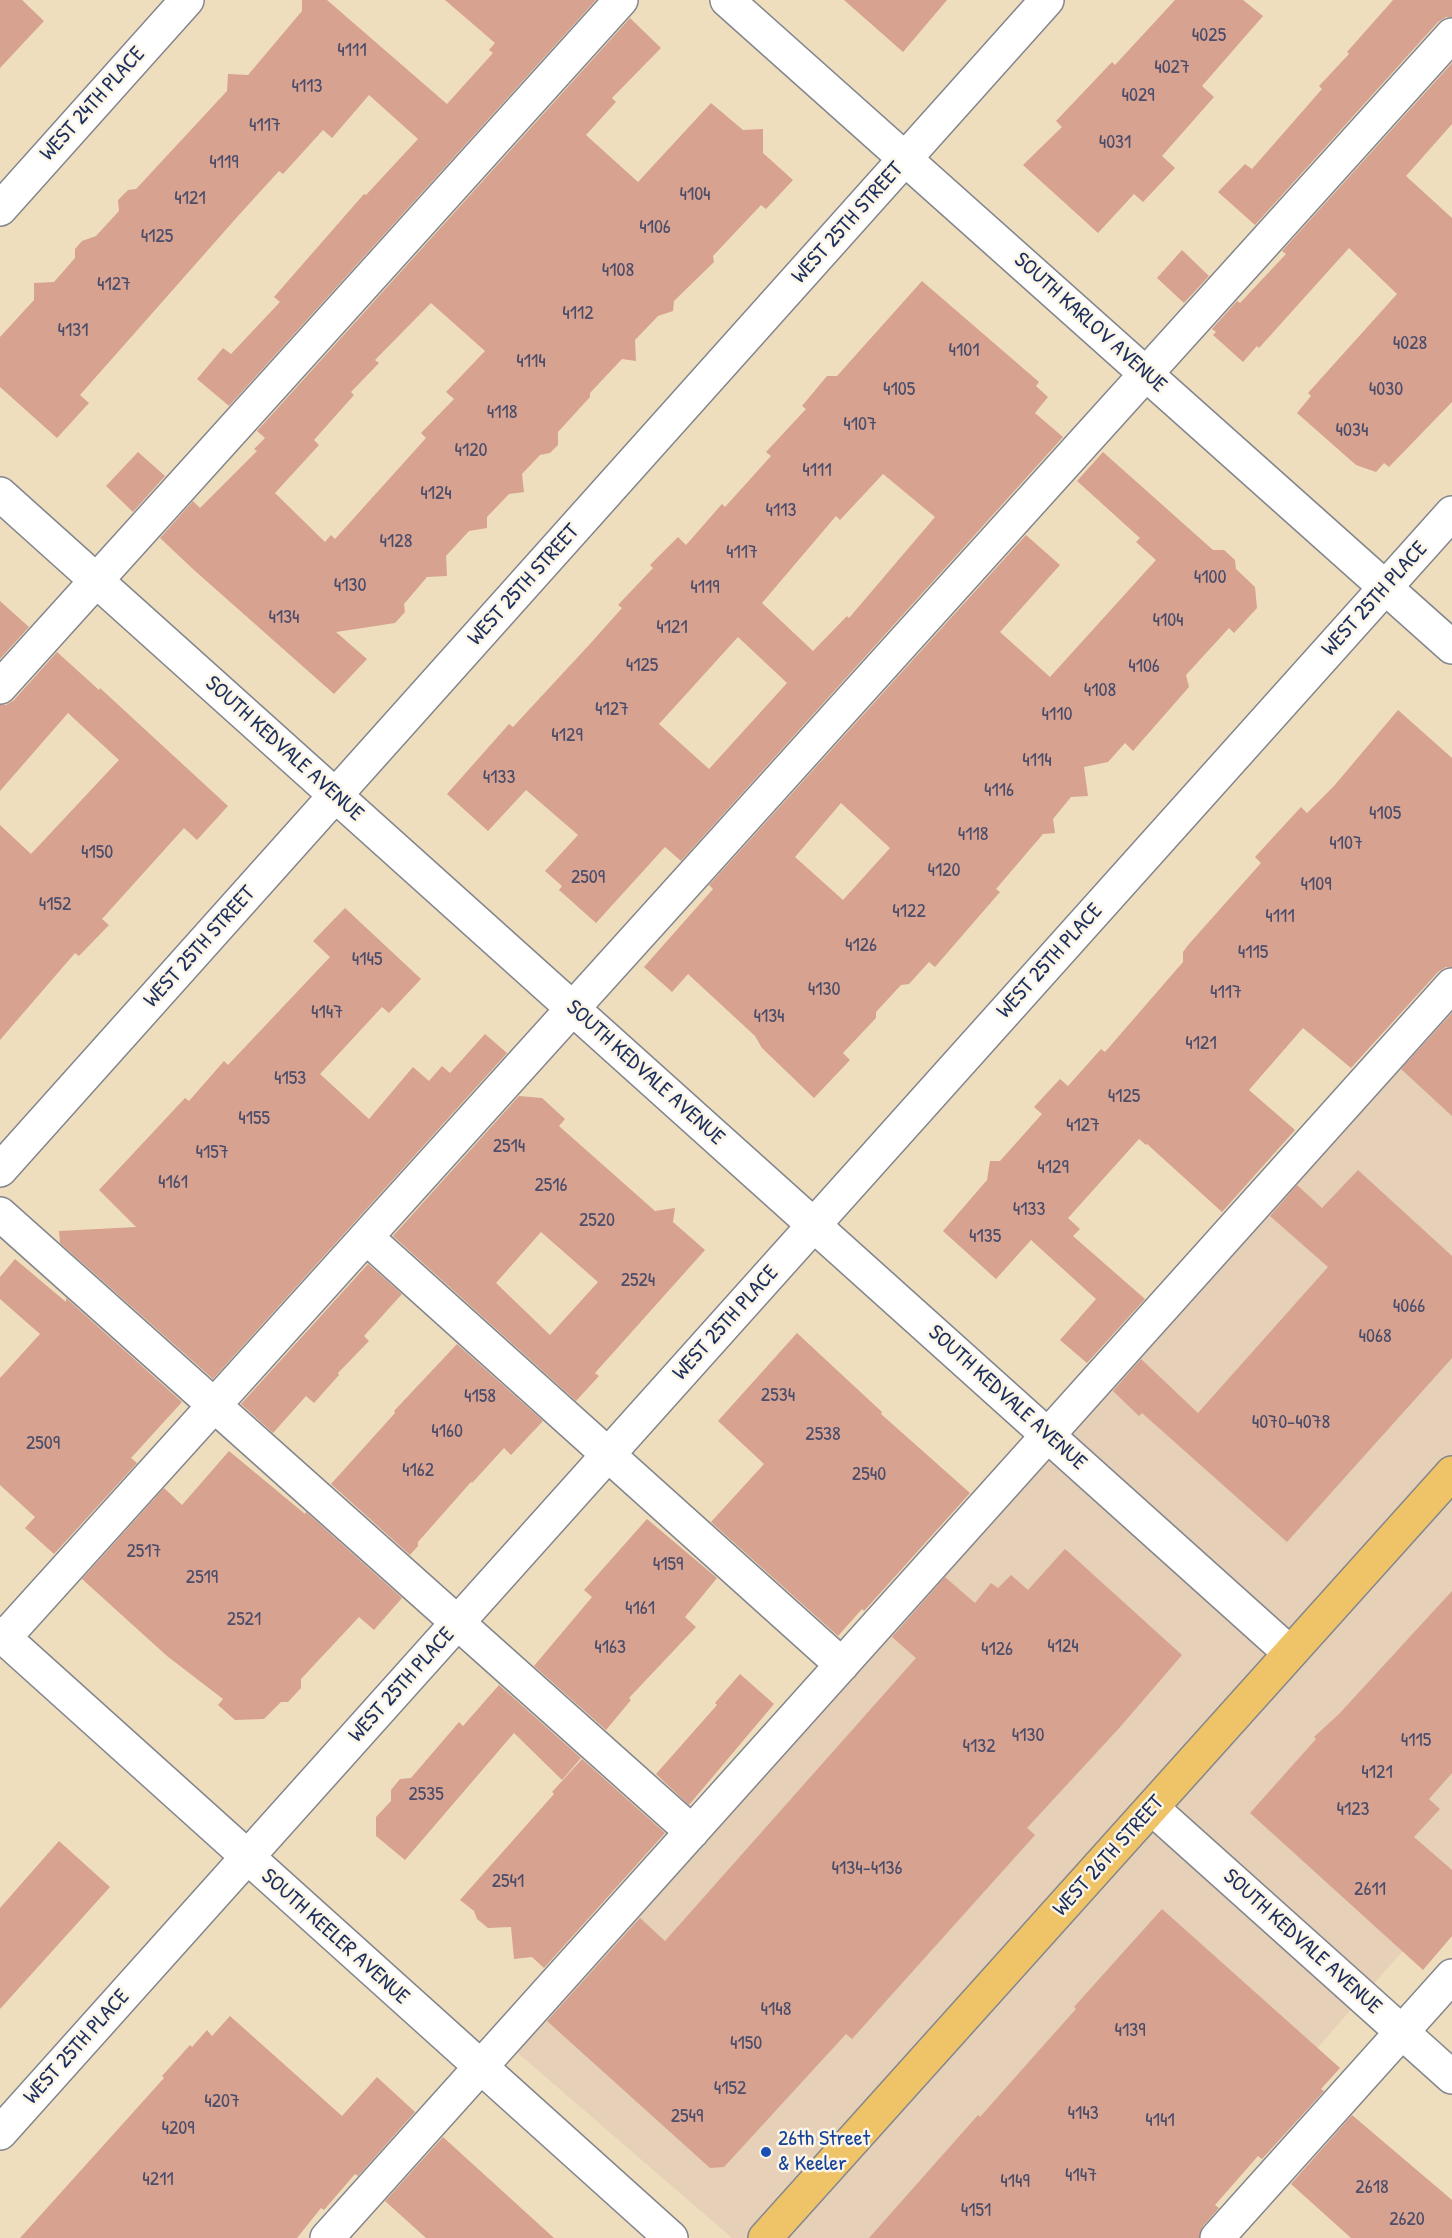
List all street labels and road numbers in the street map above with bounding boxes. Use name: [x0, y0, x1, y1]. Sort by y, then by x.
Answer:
street label: WEST 24TH PLACE: [35, 42, 151, 166]
street label: WEST 25TH STREET: [787, 157, 909, 289]
street label: SOUTH KARLOV AVENUE: [1008, 247, 1172, 399]
street label: WEST 25TH STREET: [463, 519, 585, 651]
street label: WEST 25TH PLACE: [1317, 536, 1433, 662]
street label: SOUTH KEDVALE AVENUE: [199, 671, 369, 827]
street label: WEST 25TH STREET: [139, 881, 261, 1013]
street label: WEST 25TH PLACE: [992, 898, 1108, 1024]
street label: SOUTH KEDVALE AVENUE: [560, 995, 730, 1151]
street label: WEST 25TH PLACE: [668, 1260, 784, 1386]
street label: SOUTH KEDVALE AVENUE: [922, 1320, 1092, 1476]
street label: WEST 25TH PLACE: [344, 1622, 460, 1748]
street label: WEST 26TH STREET: [1048, 1790, 1170, 1922]
street label: SOUTH KEELER AVENUE: [255, 1864, 415, 2010]
street label: SOUTH KEDVALE AVENUE: [1217, 1864, 1387, 2020]
street label: WEST 25TH PLACE: [19, 1984, 135, 2110]

